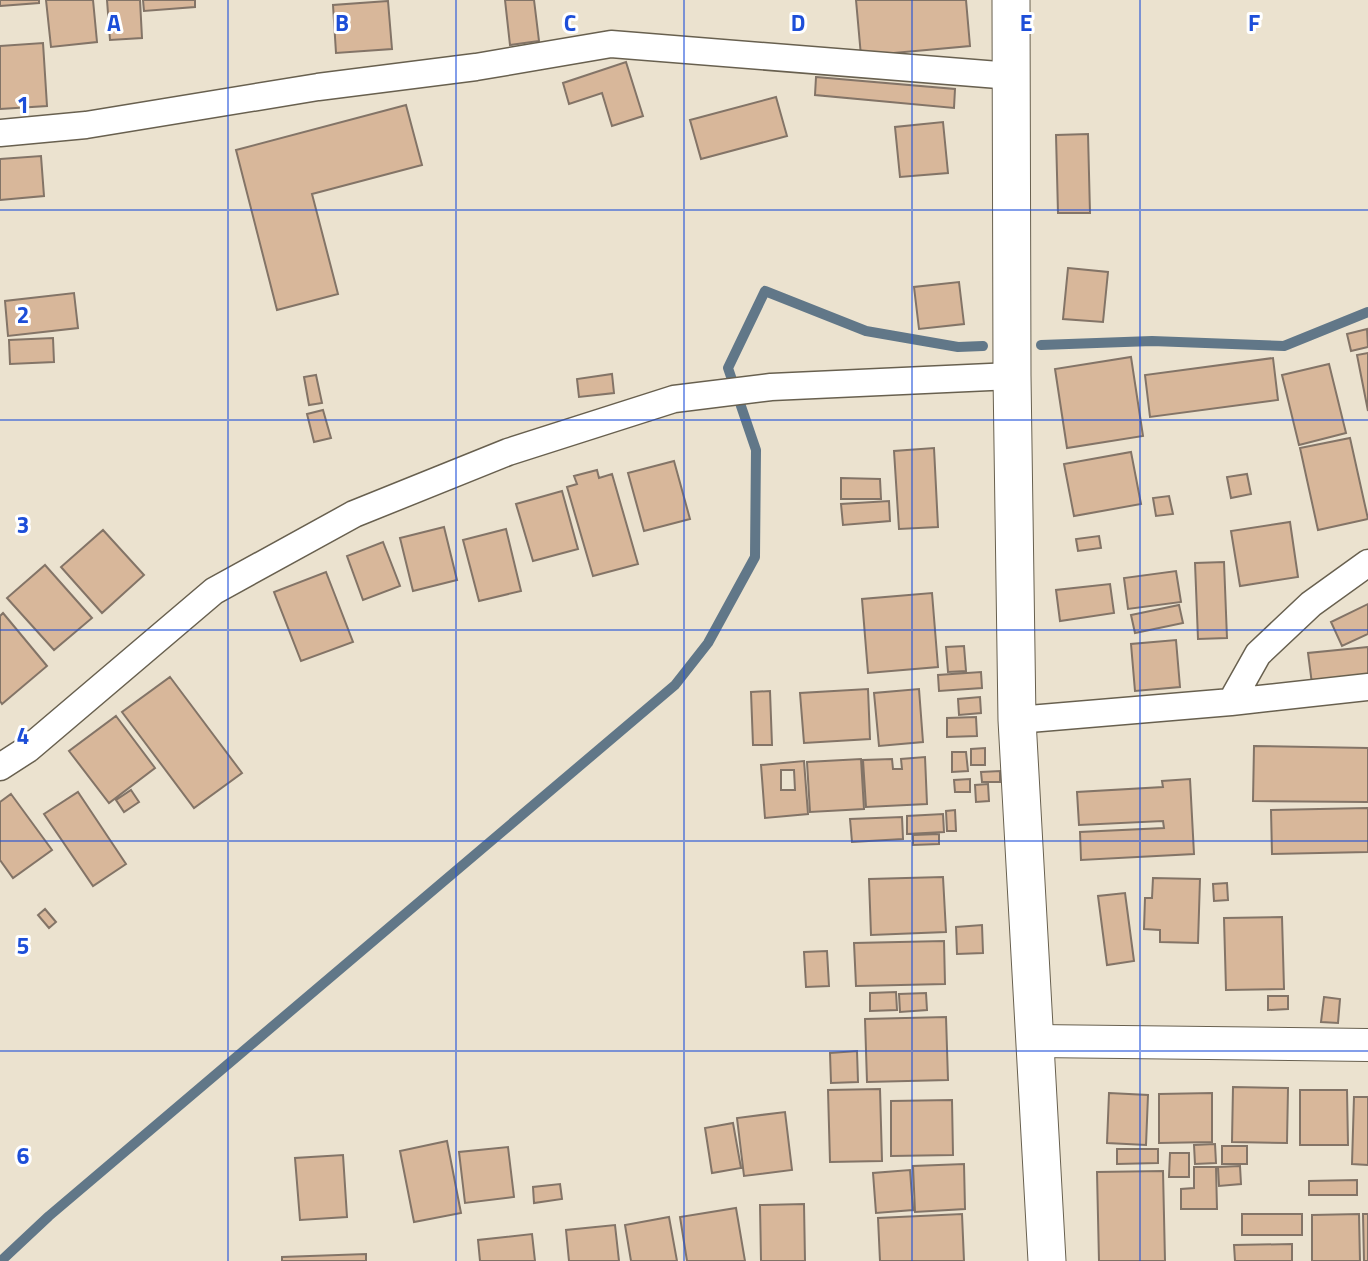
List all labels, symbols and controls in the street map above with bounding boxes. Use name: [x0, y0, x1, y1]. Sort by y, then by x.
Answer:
text: A: [107, 5, 121, 40]
text: B: [335, 5, 349, 40]
text: C: [564, 5, 576, 40]
text: D: [791, 5, 805, 40]
text: E: [1020, 5, 1032, 40]
text: F: [1248, 5, 1260, 40]
text: 1: [17, 87, 29, 122]
text: 2: [17, 297, 29, 332]
text: 3: [17, 507, 29, 542]
text: 4: [17, 718, 29, 753]
text: 5: [17, 928, 29, 963]
text: 6: [17, 1138, 30, 1173]

